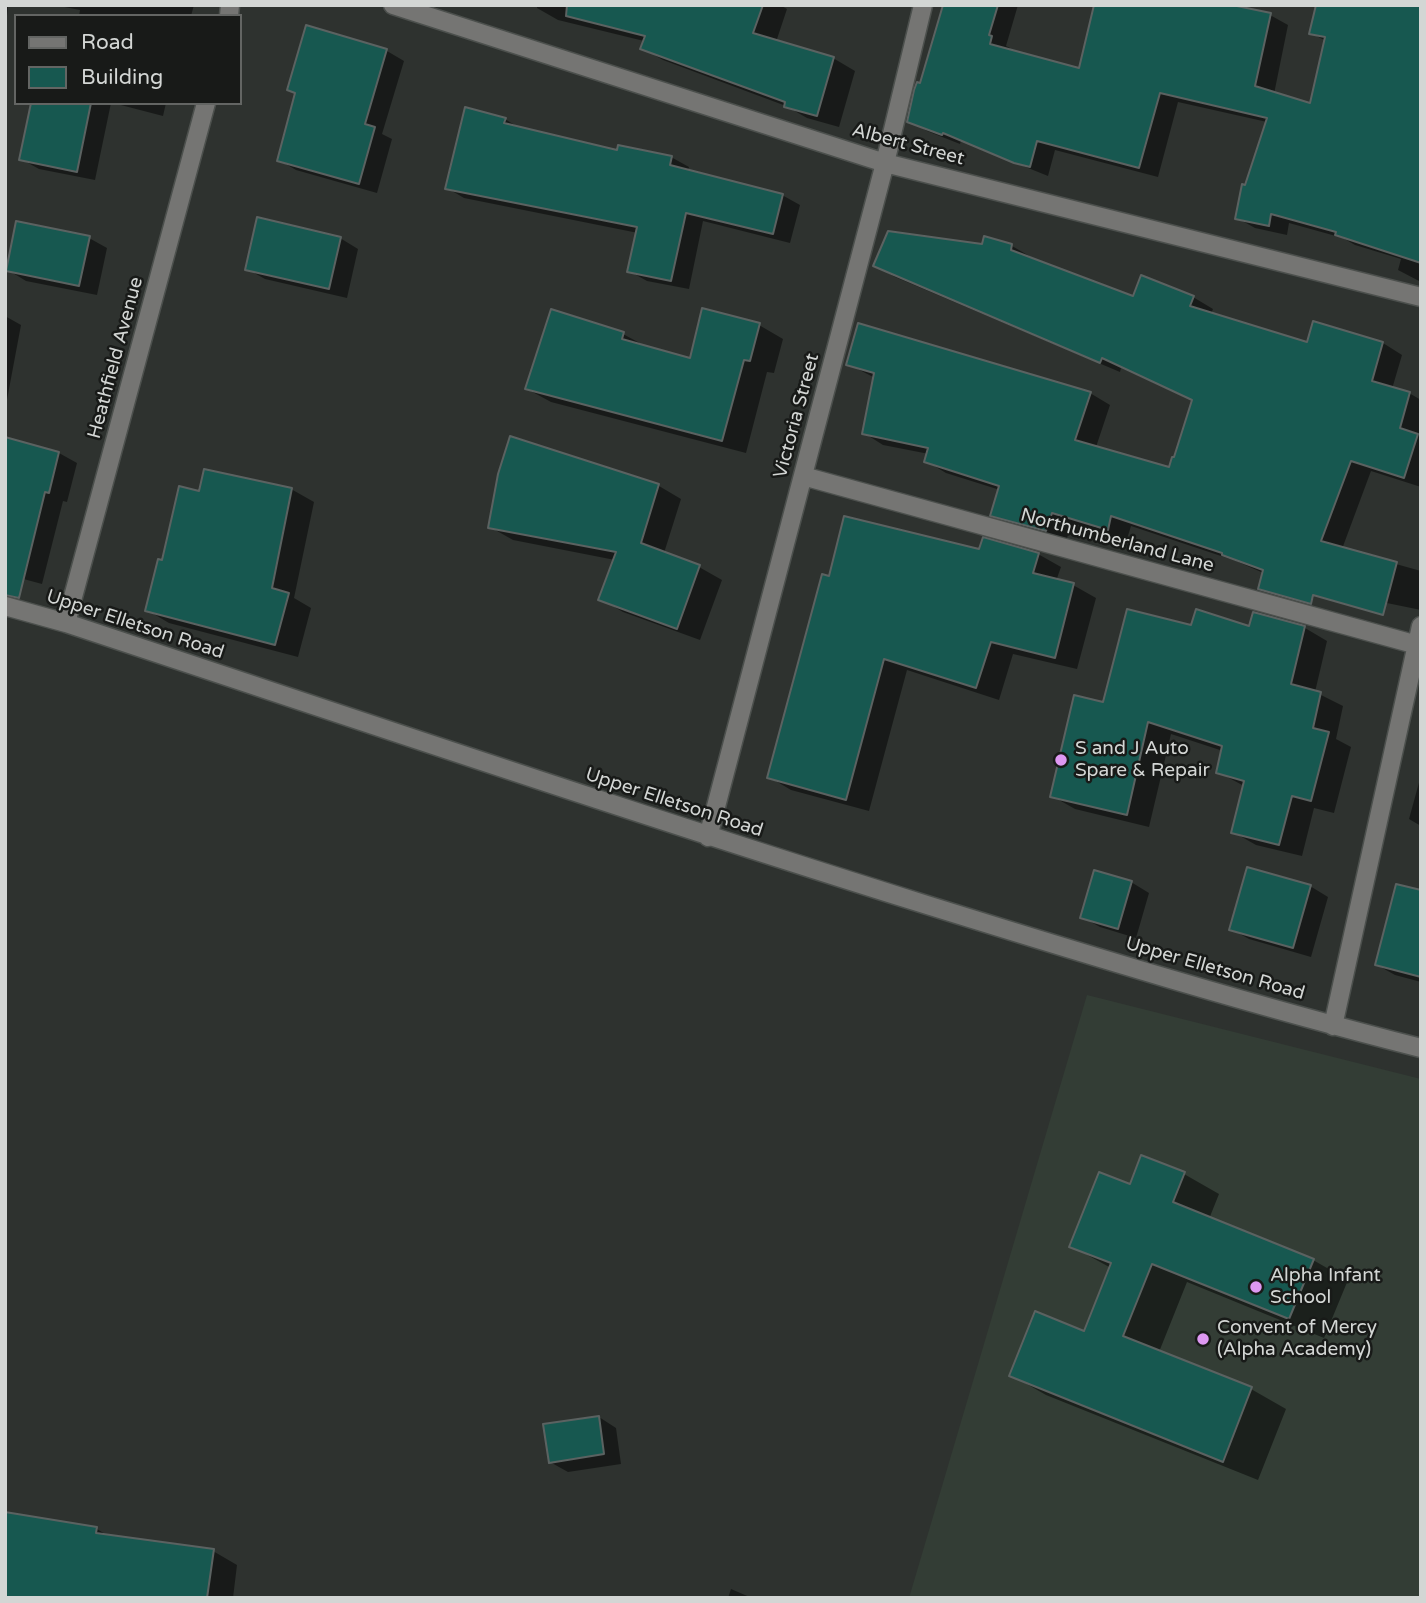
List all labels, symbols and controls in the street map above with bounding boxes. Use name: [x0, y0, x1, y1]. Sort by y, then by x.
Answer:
legend: [14, 14, 242, 105]
text: Road: [81, 30, 134, 55]
text: Building: [81, 65, 163, 90]
street label: Albert Street: [849, 119, 967, 171]
street label: Heathfield Avenue: [83, 275, 149, 441]
street label: Victoria Street: [769, 351, 825, 481]
street label: Northumberland Lane: [1018, 504, 1216, 578]
street label: Upper Elletson Road: [43, 585, 227, 665]
place label: S and J Auto Spare & Repair: [1075, 738, 1210, 782]
marker: S and J Auto Spare & Repair: [1053, 752, 1069, 768]
street label: Upper Elletson Road: [582, 763, 766, 843]
street label: Upper Elletson Road: [1123, 932, 1307, 1006]
place label: Alpha Infant School: [1270, 1265, 1381, 1309]
marker: Alpha Infant School: [1248, 1279, 1264, 1295]
place label: Convent of Mercy (Alpha Academy): [1217, 1317, 1377, 1361]
marker: Convent of Mercy (Alpha Academy): [1195, 1331, 1211, 1347]

